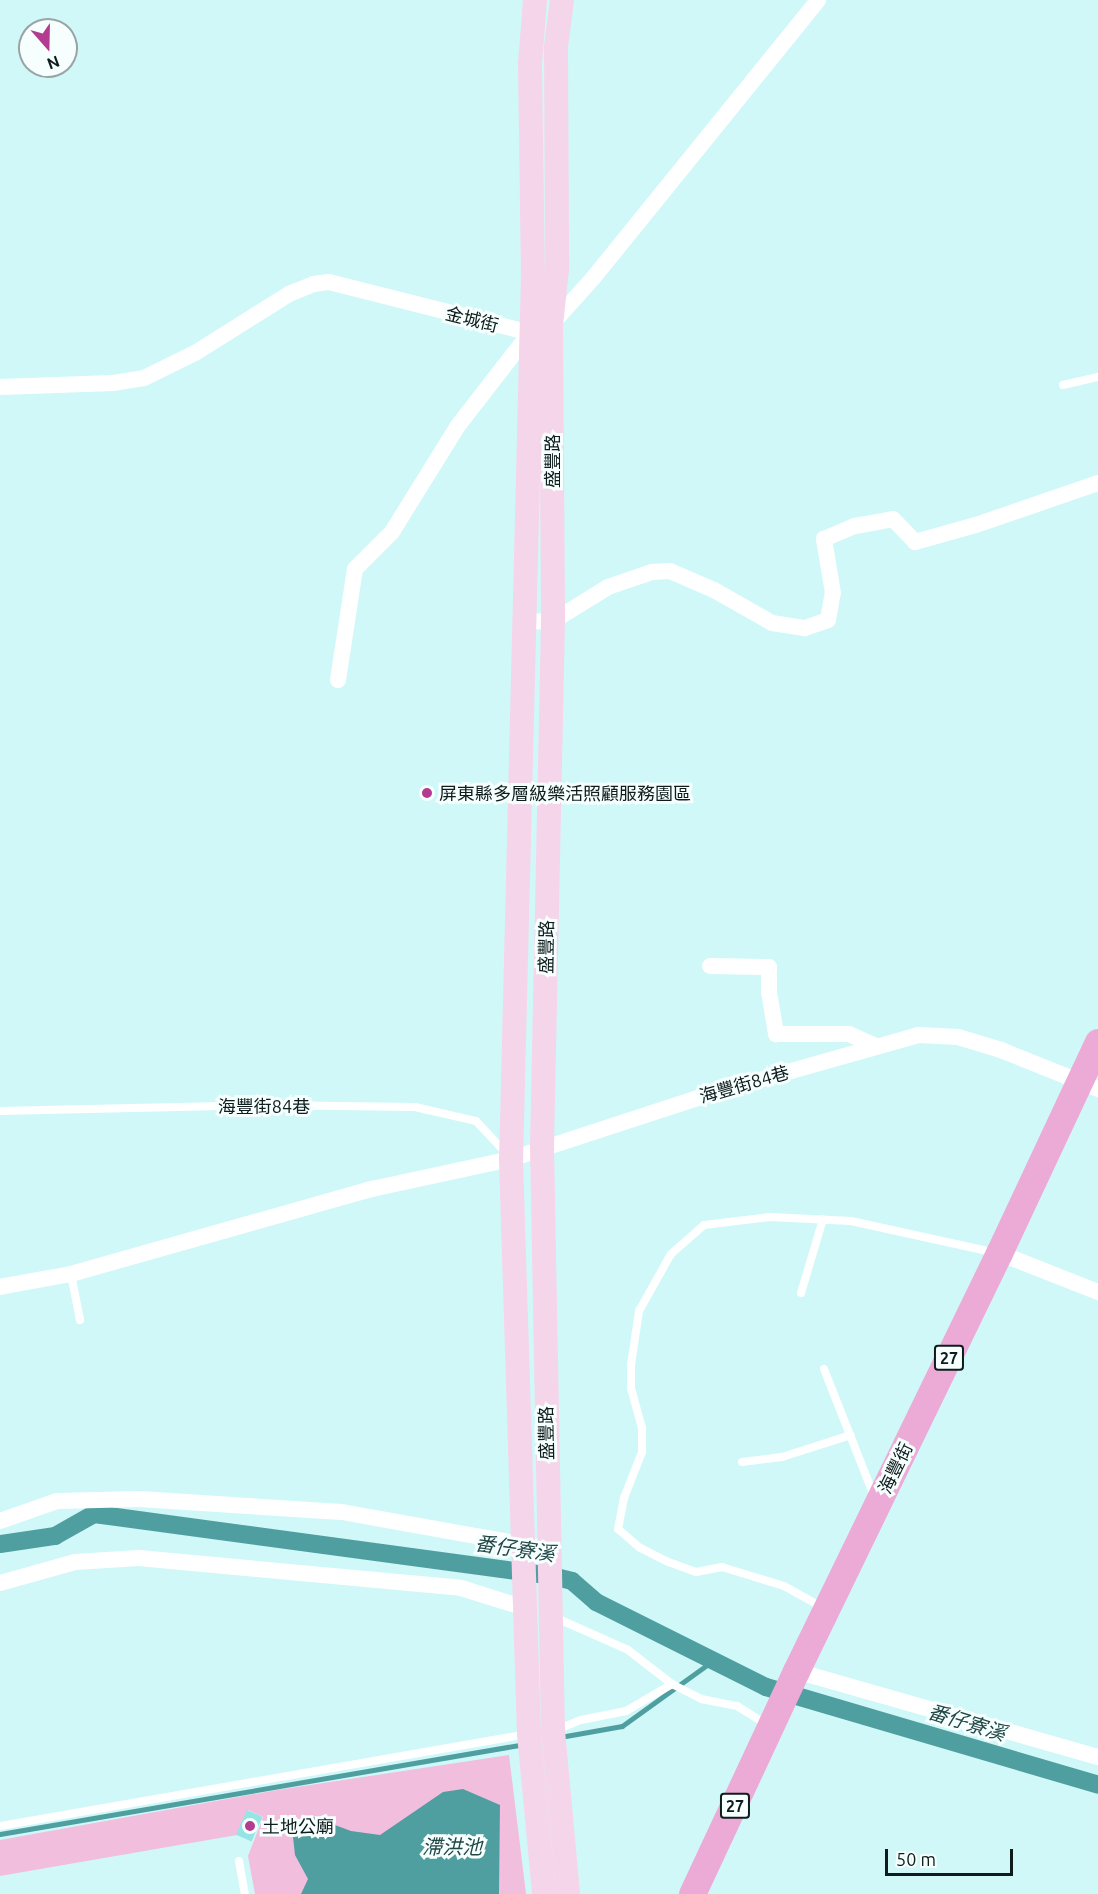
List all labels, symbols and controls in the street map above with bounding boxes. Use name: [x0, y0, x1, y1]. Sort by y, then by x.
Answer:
north arrow: [18, 18, 78, 78]
text: N: [45, 53, 62, 74]
street label: 金城街: [443, 302, 501, 336]
street label: 盛豐路: [541, 434, 563, 488]
place label: 屏東縣多層級樂活照顧服務園區: [439, 782, 691, 804]
marker: 屏東縣多層級樂活照顧服務園區: [420, 786, 434, 800]
street label: 盛豐路: [535, 920, 557, 974]
street label: 海豐街84巷: [697, 1061, 791, 1107]
street label: 海豐街84巷: [218, 1095, 310, 1117]
road number: 27: [932, 1345, 966, 1371]
street label: 盛豐路: [535, 1406, 557, 1460]
street label: 海豐街: [873, 1439, 917, 1497]
water label: 番仔寮溪: [474, 1531, 556, 1565]
water label: 番仔寮溪: [925, 1699, 1009, 1745]
road number: 27: [718, 1793, 752, 1819]
place label: 土地公廟: [262, 1815, 334, 1837]
marker: 土地公廟: [243, 1819, 257, 1833]
water label: 滯洪池: [422, 1834, 482, 1858]
scale bar: [888, 1837, 1016, 1875]
text: 50 m: [896, 1849, 936, 1869]

